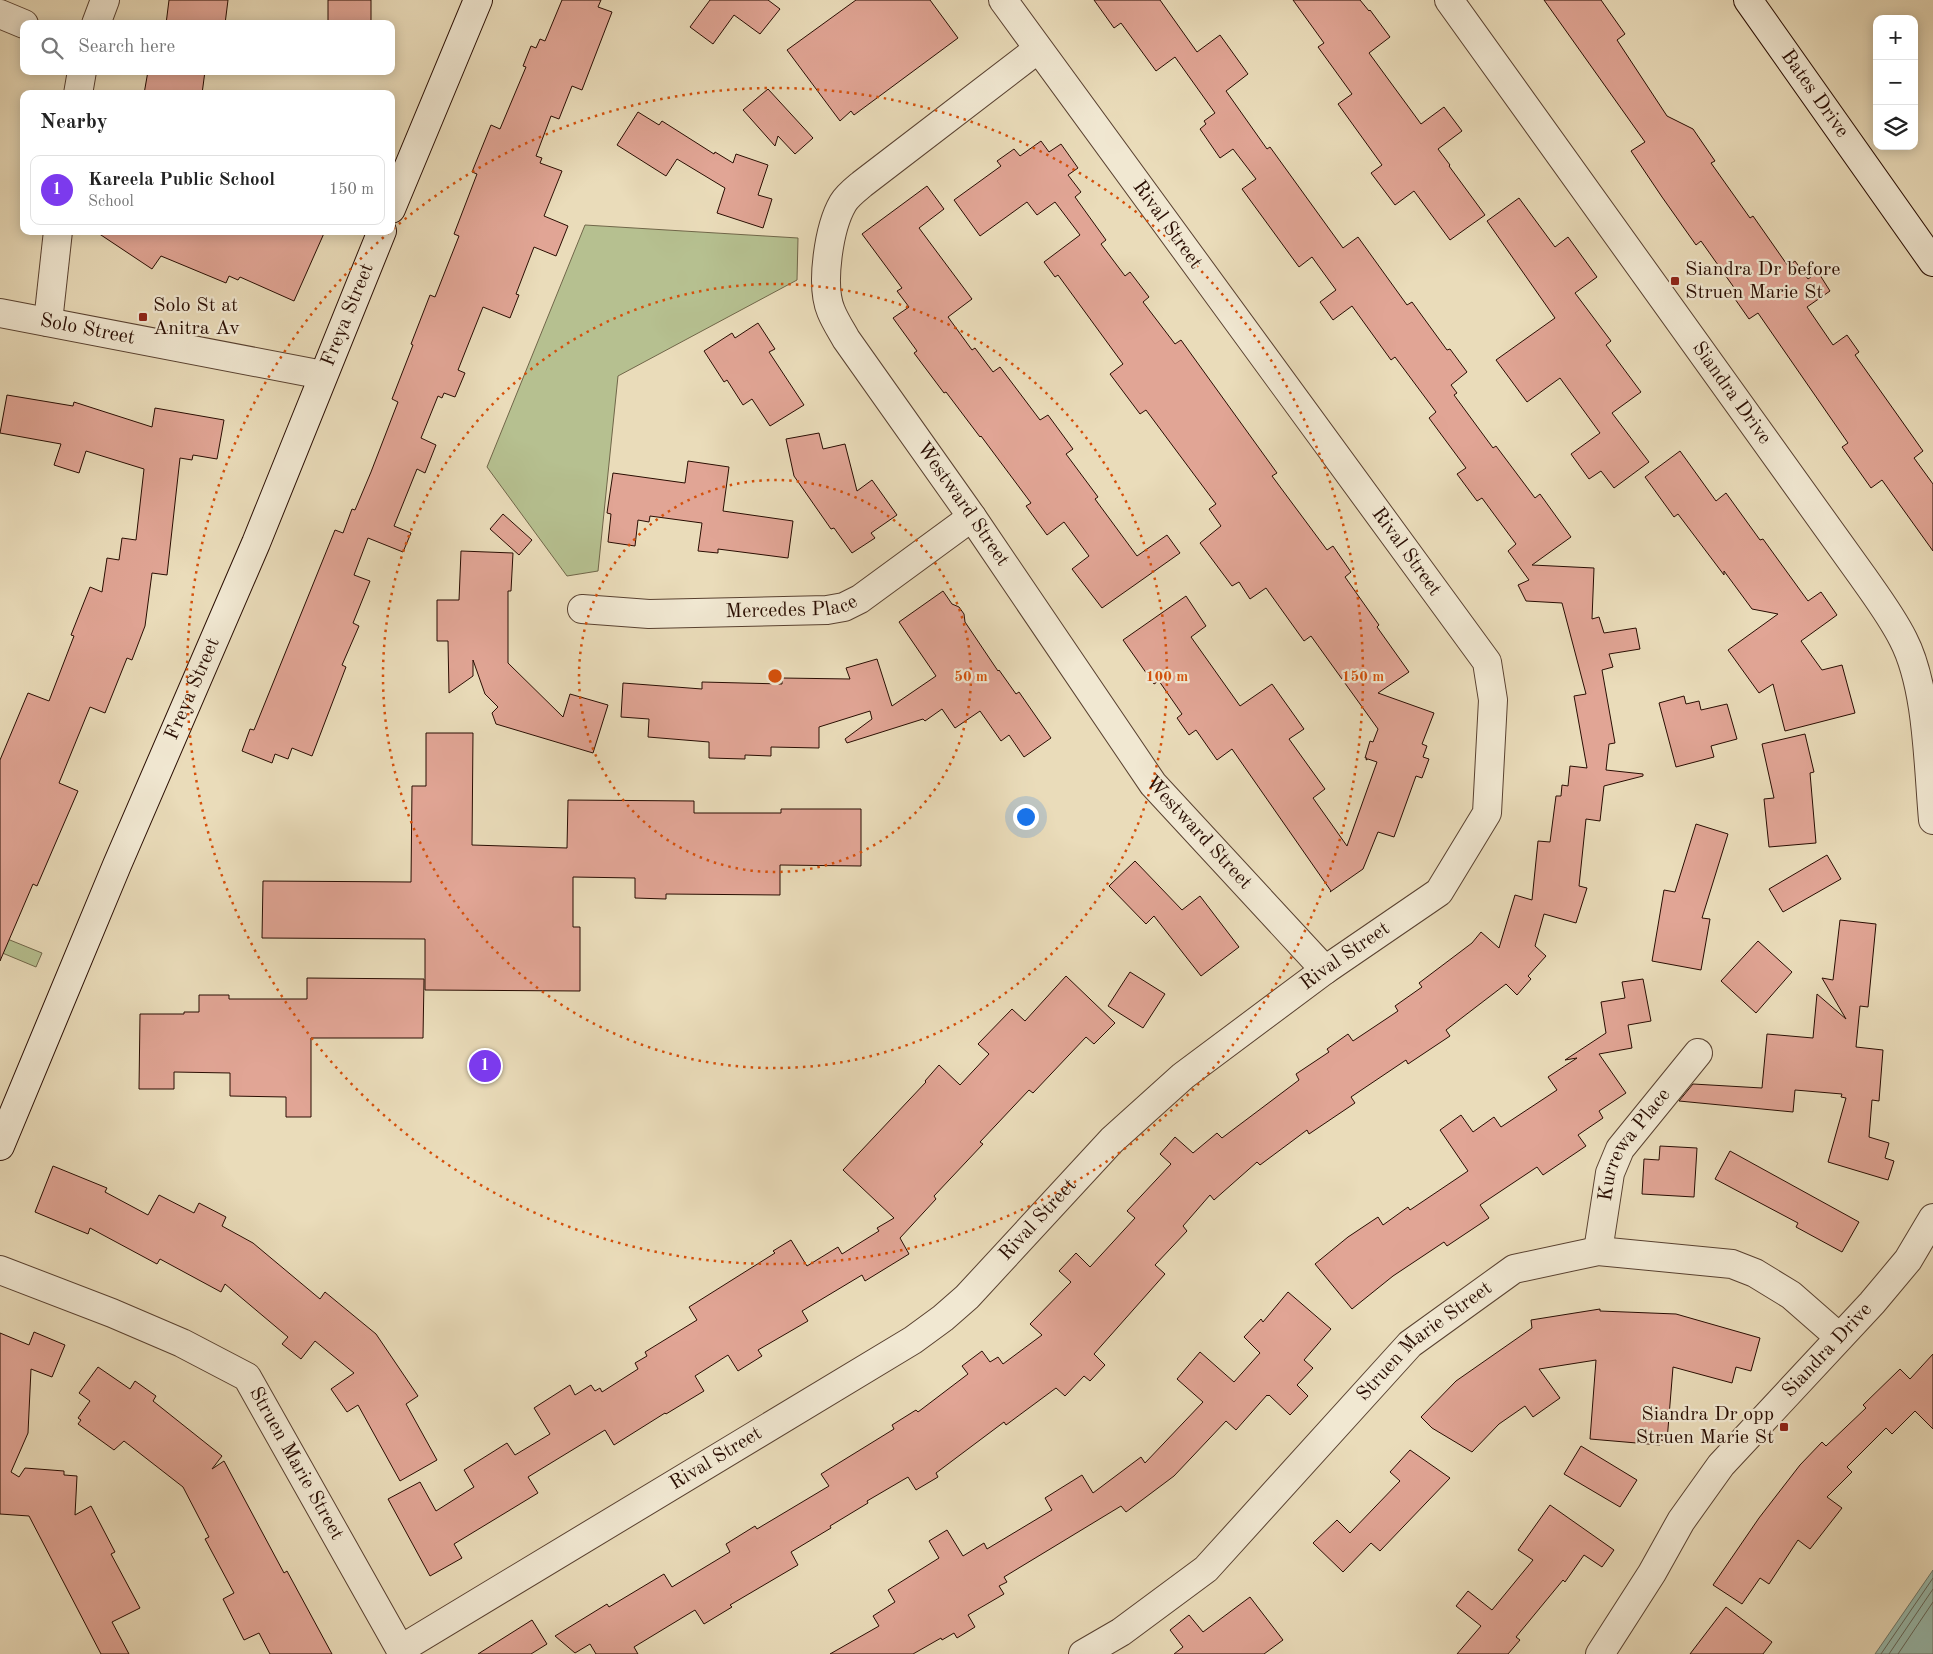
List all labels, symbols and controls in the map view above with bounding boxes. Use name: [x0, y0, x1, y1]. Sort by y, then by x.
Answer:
map controls: [1873, 15, 1918, 150]
button: +: [1873, 15, 1918, 60]
search box: [20, 20, 395, 75]
icon: search: [38, 34, 66, 62]
text: Search here: [78, 38, 175, 57]
street label: Bates Drive: [1777, 46, 1852, 141]
button: −: [1873, 60, 1918, 105]
button: layers: [1873, 105, 1918, 150]
text: Nearby: [40, 112, 108, 133]
text: Kareela Public School: [88, 171, 275, 190]
street label: Rival Street: [1128, 177, 1206, 273]
text: 1: [52, 182, 62, 198]
text: 150 m: [329, 182, 374, 198]
text: School: [88, 194, 134, 210]
place label: Siandra Dr before Struen Marie St: [1685, 260, 1840, 303]
street label: Freya Street: [318, 261, 378, 369]
marker: Siandra Dr before Struen Marie St: [1669, 275, 1681, 287]
place label: Solo St at Anitra Av: [153, 296, 240, 339]
street label: Solo Street: [38, 311, 137, 349]
marker: Solo St at Anitra Av: [137, 311, 149, 323]
street label: Siandra Drive: [1688, 338, 1774, 448]
street label: Westward Street: [912, 439, 1013, 570]
street label: Rival Street: [1367, 504, 1445, 600]
street label: Mercedes Place: [725, 592, 861, 622]
street label: Freya Street: [162, 635, 224, 743]
centre of rings: [766, 667, 784, 685]
text: 50 m: [954, 670, 988, 685]
text: 100 m: [1146, 670, 1188, 685]
text: 150 m: [1342, 670, 1384, 685]
street label: Westward Street: [1141, 772, 1255, 894]
your location: [1013, 804, 1039, 830]
street label: Rival Street: [1297, 919, 1394, 994]
pin: 1: [469, 1047, 501, 1085]
street label: Kurrewa Place: [1596, 1085, 1675, 1202]
street label: Rival Street: [996, 1175, 1081, 1265]
street label: Struen Marie Street: [1353, 1278, 1496, 1405]
street label: Siandra Drive: [1779, 1300, 1876, 1402]
street label: Struen Marie Street: [245, 1384, 347, 1544]
place label: Siandra Dr opp Struen Marie St: [1636, 1405, 1774, 1448]
marker: Siandra Dr opp Struen Marie St: [1778, 1421, 1790, 1433]
street label: Rival Street: [667, 1424, 766, 1494]

